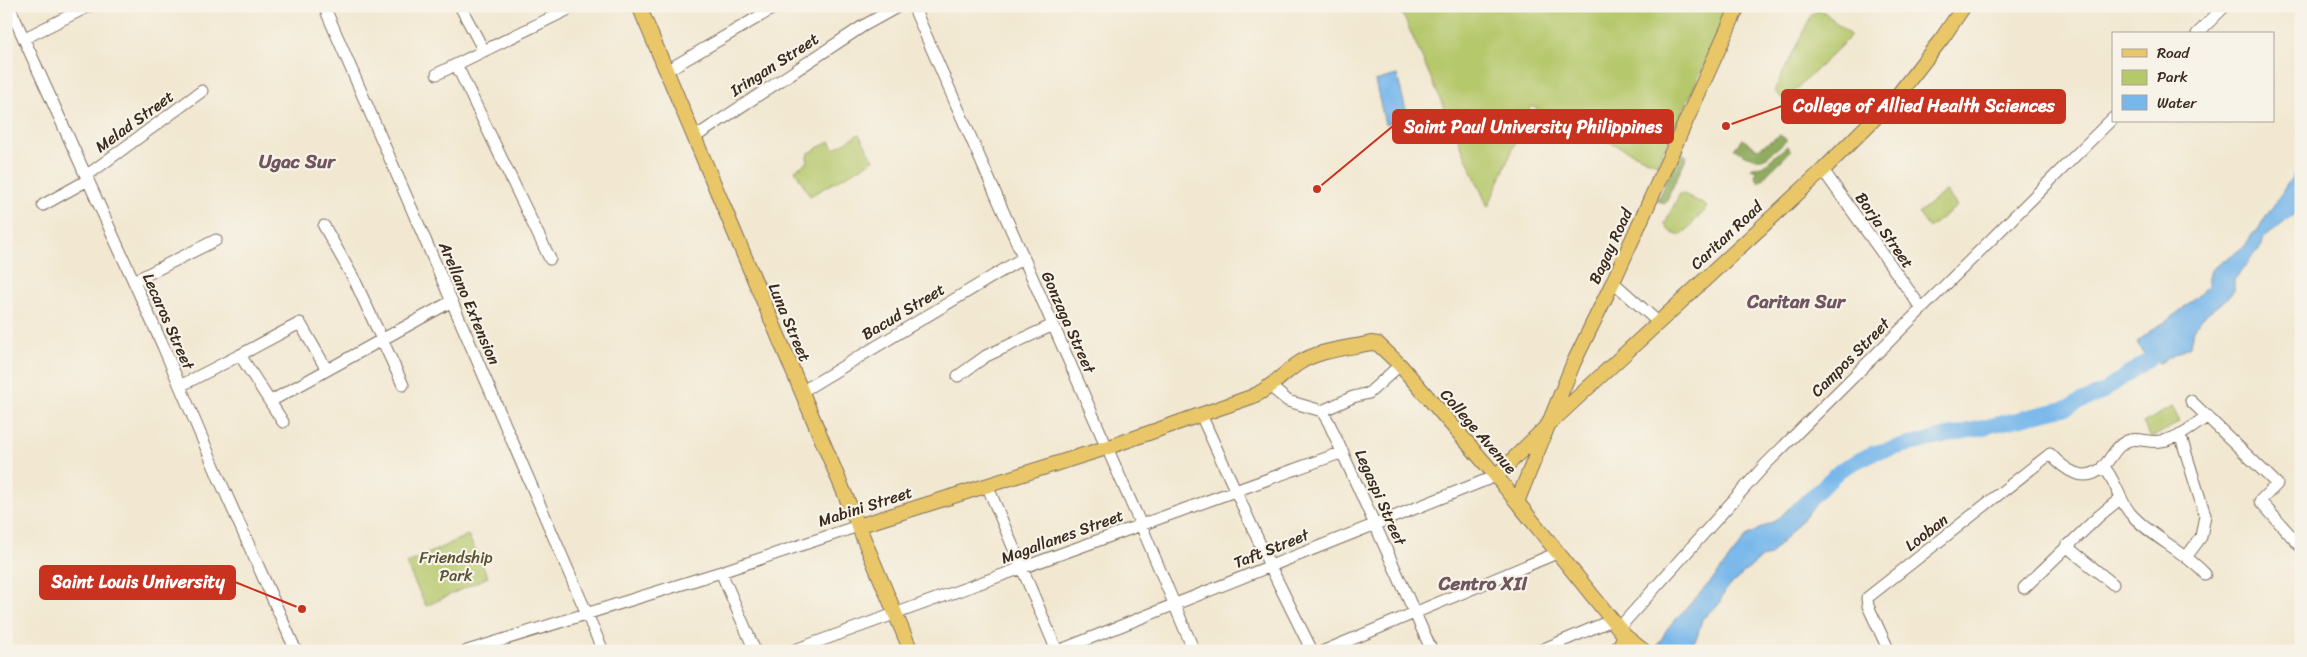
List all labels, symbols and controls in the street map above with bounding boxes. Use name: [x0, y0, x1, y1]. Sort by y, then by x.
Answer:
street label: Iringan Street: [723, 25, 825, 105]
legend: [2112, 32, 2274, 122]
text: Road: [2157, 40, 2190, 66]
text: Park: [2157, 64, 2188, 90]
street label: Melad Street: [88, 83, 180, 160]
callout: College of Allied Health Sciences: [1782, 90, 2065, 123]
text: College of Allied Health Sciences: [1792, 90, 2056, 122]
text: Water: [2157, 90, 2197, 116]
callout: Saint Paul University Philippines: [1393, 110, 1673, 143]
text: Saint Paul University Philippines: [1403, 111, 1663, 143]
district label: Ugac Sur: [259, 145, 336, 178]
street label: Borja Street: [1847, 186, 1922, 275]
street label: Caritan Road: [1683, 193, 1771, 277]
street label: Bagay Road: [1580, 202, 1641, 289]
street label: Arellano Extension: [430, 236, 509, 370]
street label: Gonzaga Street: [1033, 266, 1104, 378]
street label: Lecaros Street: [134, 268, 203, 375]
street label: Bacud Street: [856, 275, 951, 348]
street label: Luna Street: [760, 278, 819, 366]
district label: Caritan Sur: [1746, 285, 1847, 318]
street label: Campos Street: [1803, 310, 1898, 404]
street label: College Avenue: [1433, 382, 1525, 481]
street label: Legaspi Street: [1346, 444, 1415, 550]
street label: Mabini Street: [814, 478, 916, 535]
street label: Magallanes Street: [997, 501, 1128, 572]
street label: Looban: [1898, 506, 1955, 559]
street label: Taft Street: [1229, 520, 1314, 577]
park label: Friendship Park: [419, 543, 493, 590]
callout: Saint Louis University: [40, 566, 235, 599]
text: Saint Louis University: [50, 566, 225, 598]
district label: Centro XII: [1438, 567, 1528, 600]

